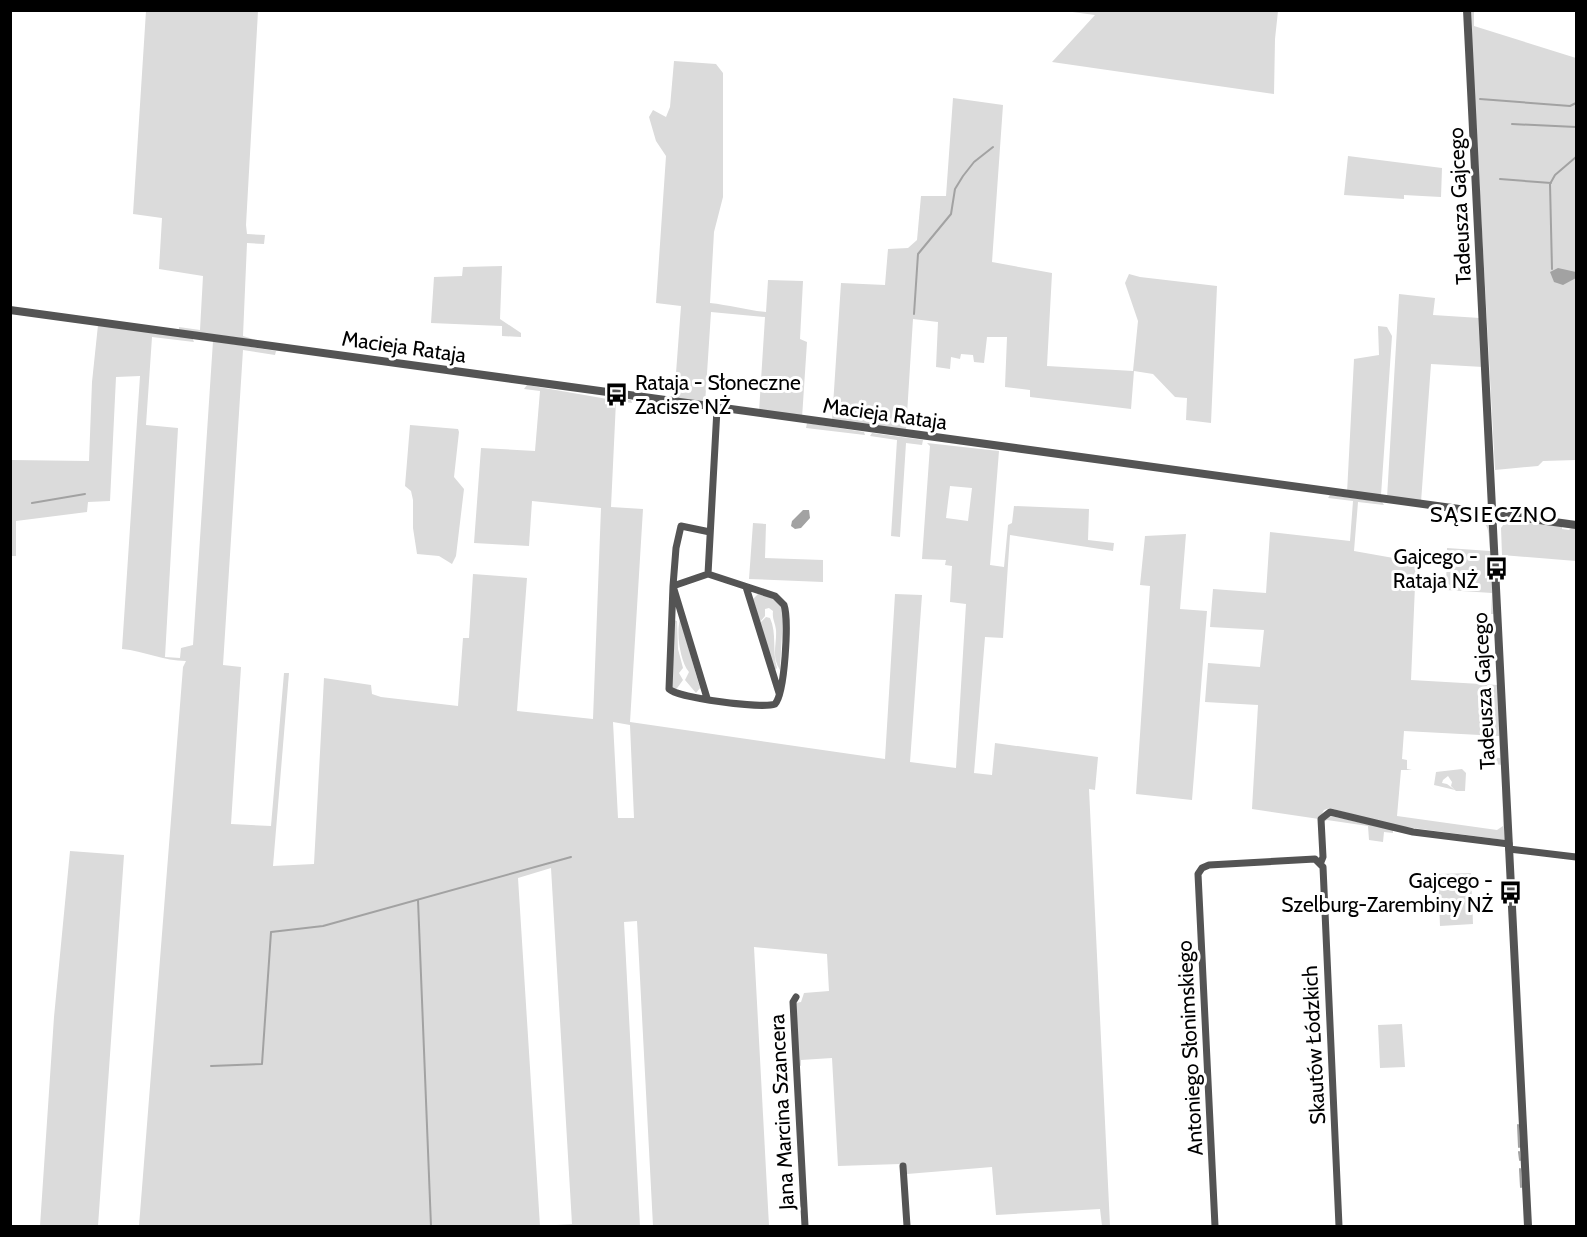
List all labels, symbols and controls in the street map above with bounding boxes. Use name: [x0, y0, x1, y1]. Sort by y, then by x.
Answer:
street label: Tadeusza Gajcego: [1443, 127, 1477, 285]
street label: Macieja Rataja: [340, 325, 468, 369]
place label: Rataja - Słoneczne Zacisze NŻ: [635, 370, 801, 419]
bus stop icon: Rataja - Słoneczne Zacisze NŻ: [604, 382, 630, 408]
street label: Macieja Rataja: [821, 392, 949, 436]
district label: SĄSIECZNO: [1430, 501, 1558, 528]
place label: Gajcego - Rataja NŻ: [1393, 544, 1478, 594]
bus stop icon: Gajcego - Rataja NŻ: [1483, 556, 1509, 582]
street label: Tadeusza Gajcego: [1467, 612, 1501, 770]
place label: Gajcego - Szelburg-Zarembiny NŻ: [1281, 868, 1493, 917]
bus stop icon: Gajcego - Szelburg-Zarembiny NŻ: [1498, 880, 1524, 906]
street label: Antoniego Słonimskiego: [1171, 940, 1208, 1156]
street label: Skautów Łódzkich: [1297, 965, 1330, 1125]
street label: Jana Marcina Szancera: [764, 1013, 799, 1212]

